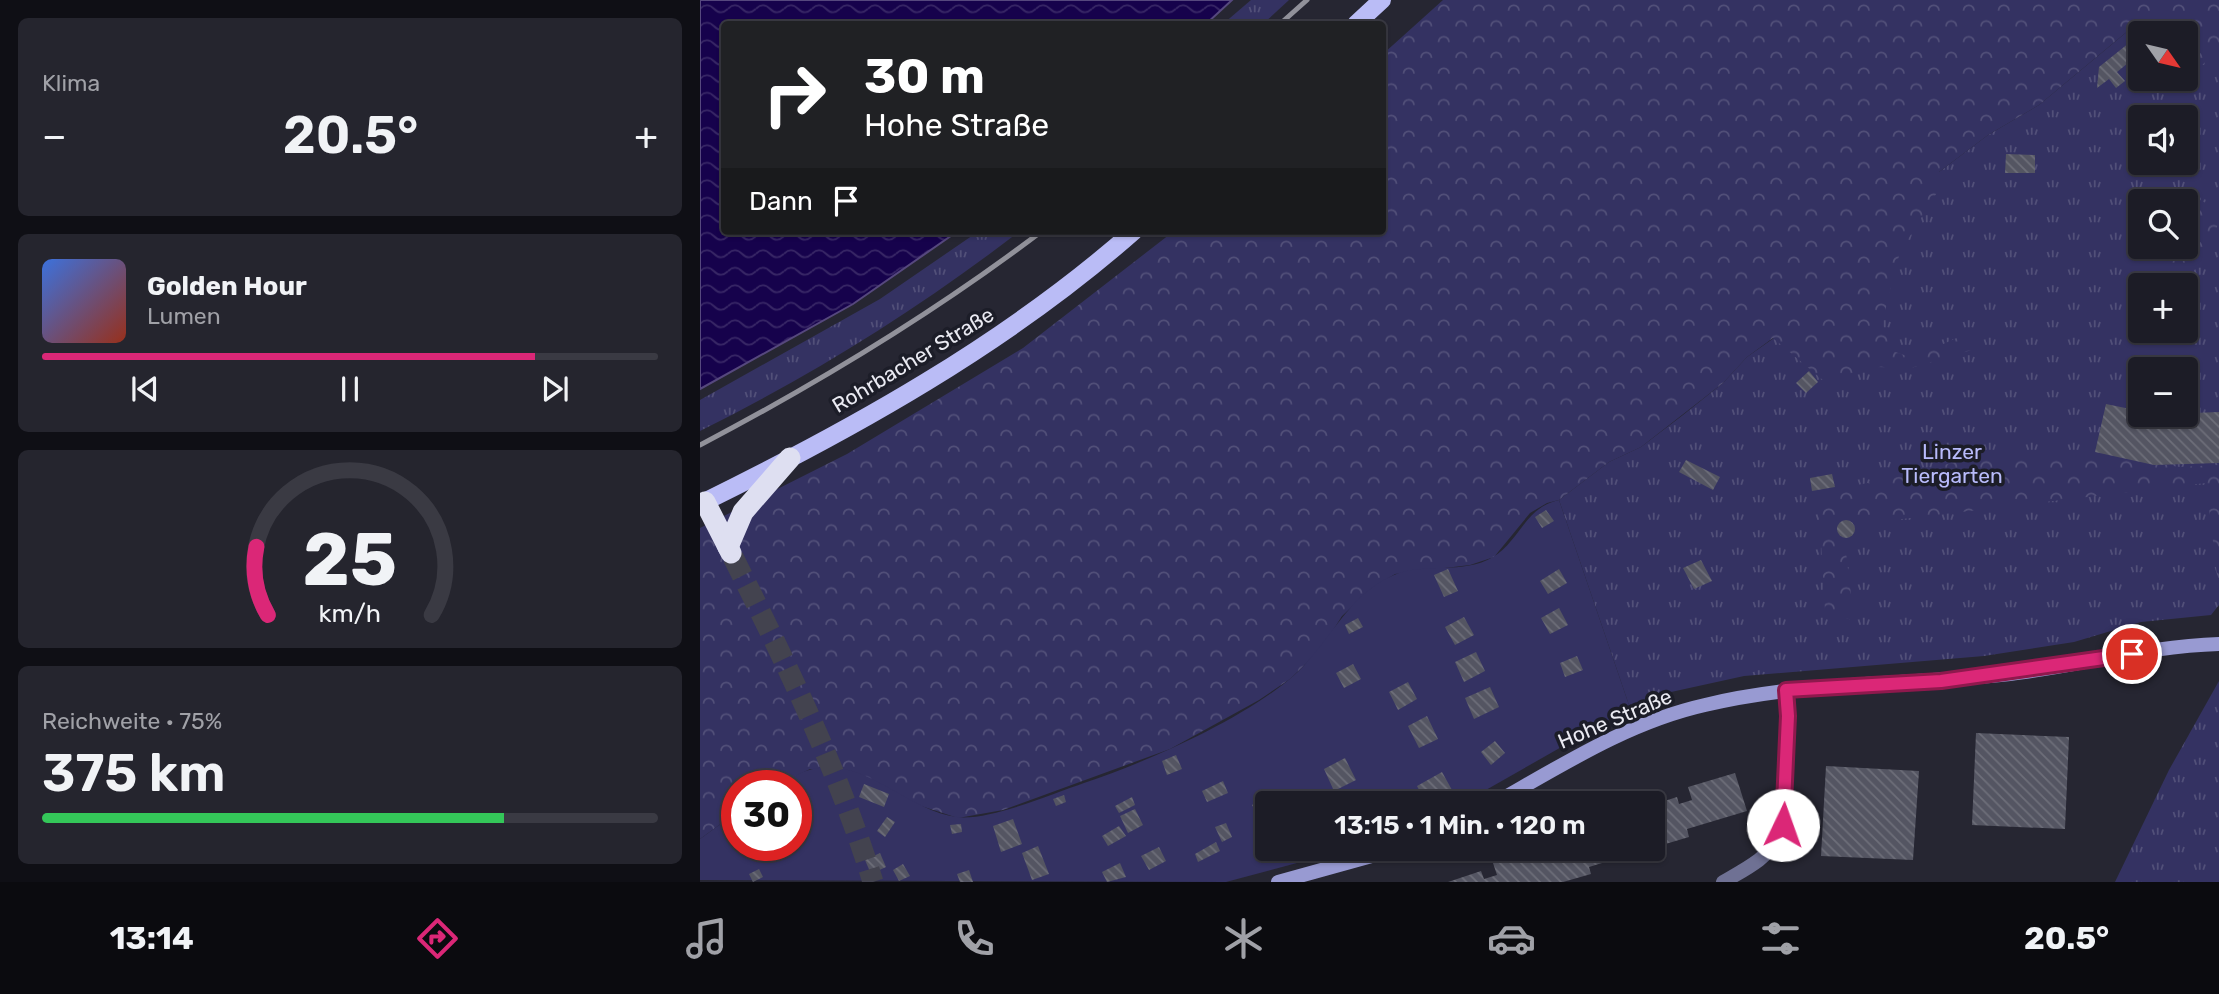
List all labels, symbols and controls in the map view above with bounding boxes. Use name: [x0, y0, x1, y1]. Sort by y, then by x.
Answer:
north arrow: [2128, 21, 2198, 91]
map controls: [2128, 21, 2198, 427]
text: 30 m: [864, 47, 985, 105]
icon: right: [749, 49, 840, 140]
text: Klima: [42, 69, 100, 97]
text: 20.5°: [283, 104, 418, 166]
button: sound: [2128, 105, 2198, 175]
text: Hohe Straße: [864, 106, 1049, 144]
text: −: [42, 113, 67, 159]
text: +: [634, 113, 658, 159]
icon: arrive: [827, 182, 865, 220]
text: Dann: [749, 186, 813, 217]
button: search: [2128, 189, 2198, 259]
text: Golden Hour: [147, 271, 307, 302]
button: +: [2128, 273, 2198, 343]
street label: Rohrbacher Straße: [827, 301, 998, 418]
text: Lumen: [147, 302, 221, 330]
button: −: [2128, 357, 2198, 427]
icon: previous: [126, 370, 164, 408]
icon: pause: [331, 370, 369, 408]
icon: next: [536, 370, 574, 408]
park label: Linzer Tiergarten: [1901, 439, 2003, 488]
text: 25: [303, 517, 397, 603]
text: km/h: [319, 599, 381, 628]
pin: [2102, 624, 2162, 684]
icon: arrive: [2113, 635, 2151, 673]
street label: Hohe Straße: [1554, 683, 1676, 754]
text: Reichweite · 75%: [42, 707, 222, 735]
text: 375 km: [42, 742, 226, 804]
speed limit sign: 30: [721, 770, 812, 861]
position arrow: [1746, 788, 1820, 862]
text: 13:15 · 1 Min. · 120 m: [1334, 810, 1586, 841]
icon: directions: [413, 914, 462, 963]
icon: music: [682, 914, 731, 963]
icon: phone: [950, 914, 999, 963]
icon: climate: [1219, 914, 1268, 963]
icon: car: [1487, 914, 1536, 963]
icon: filters: [1756, 914, 1805, 963]
text: 13:14: [110, 919, 194, 957]
text: 20.5°: [2024, 919, 2109, 957]

